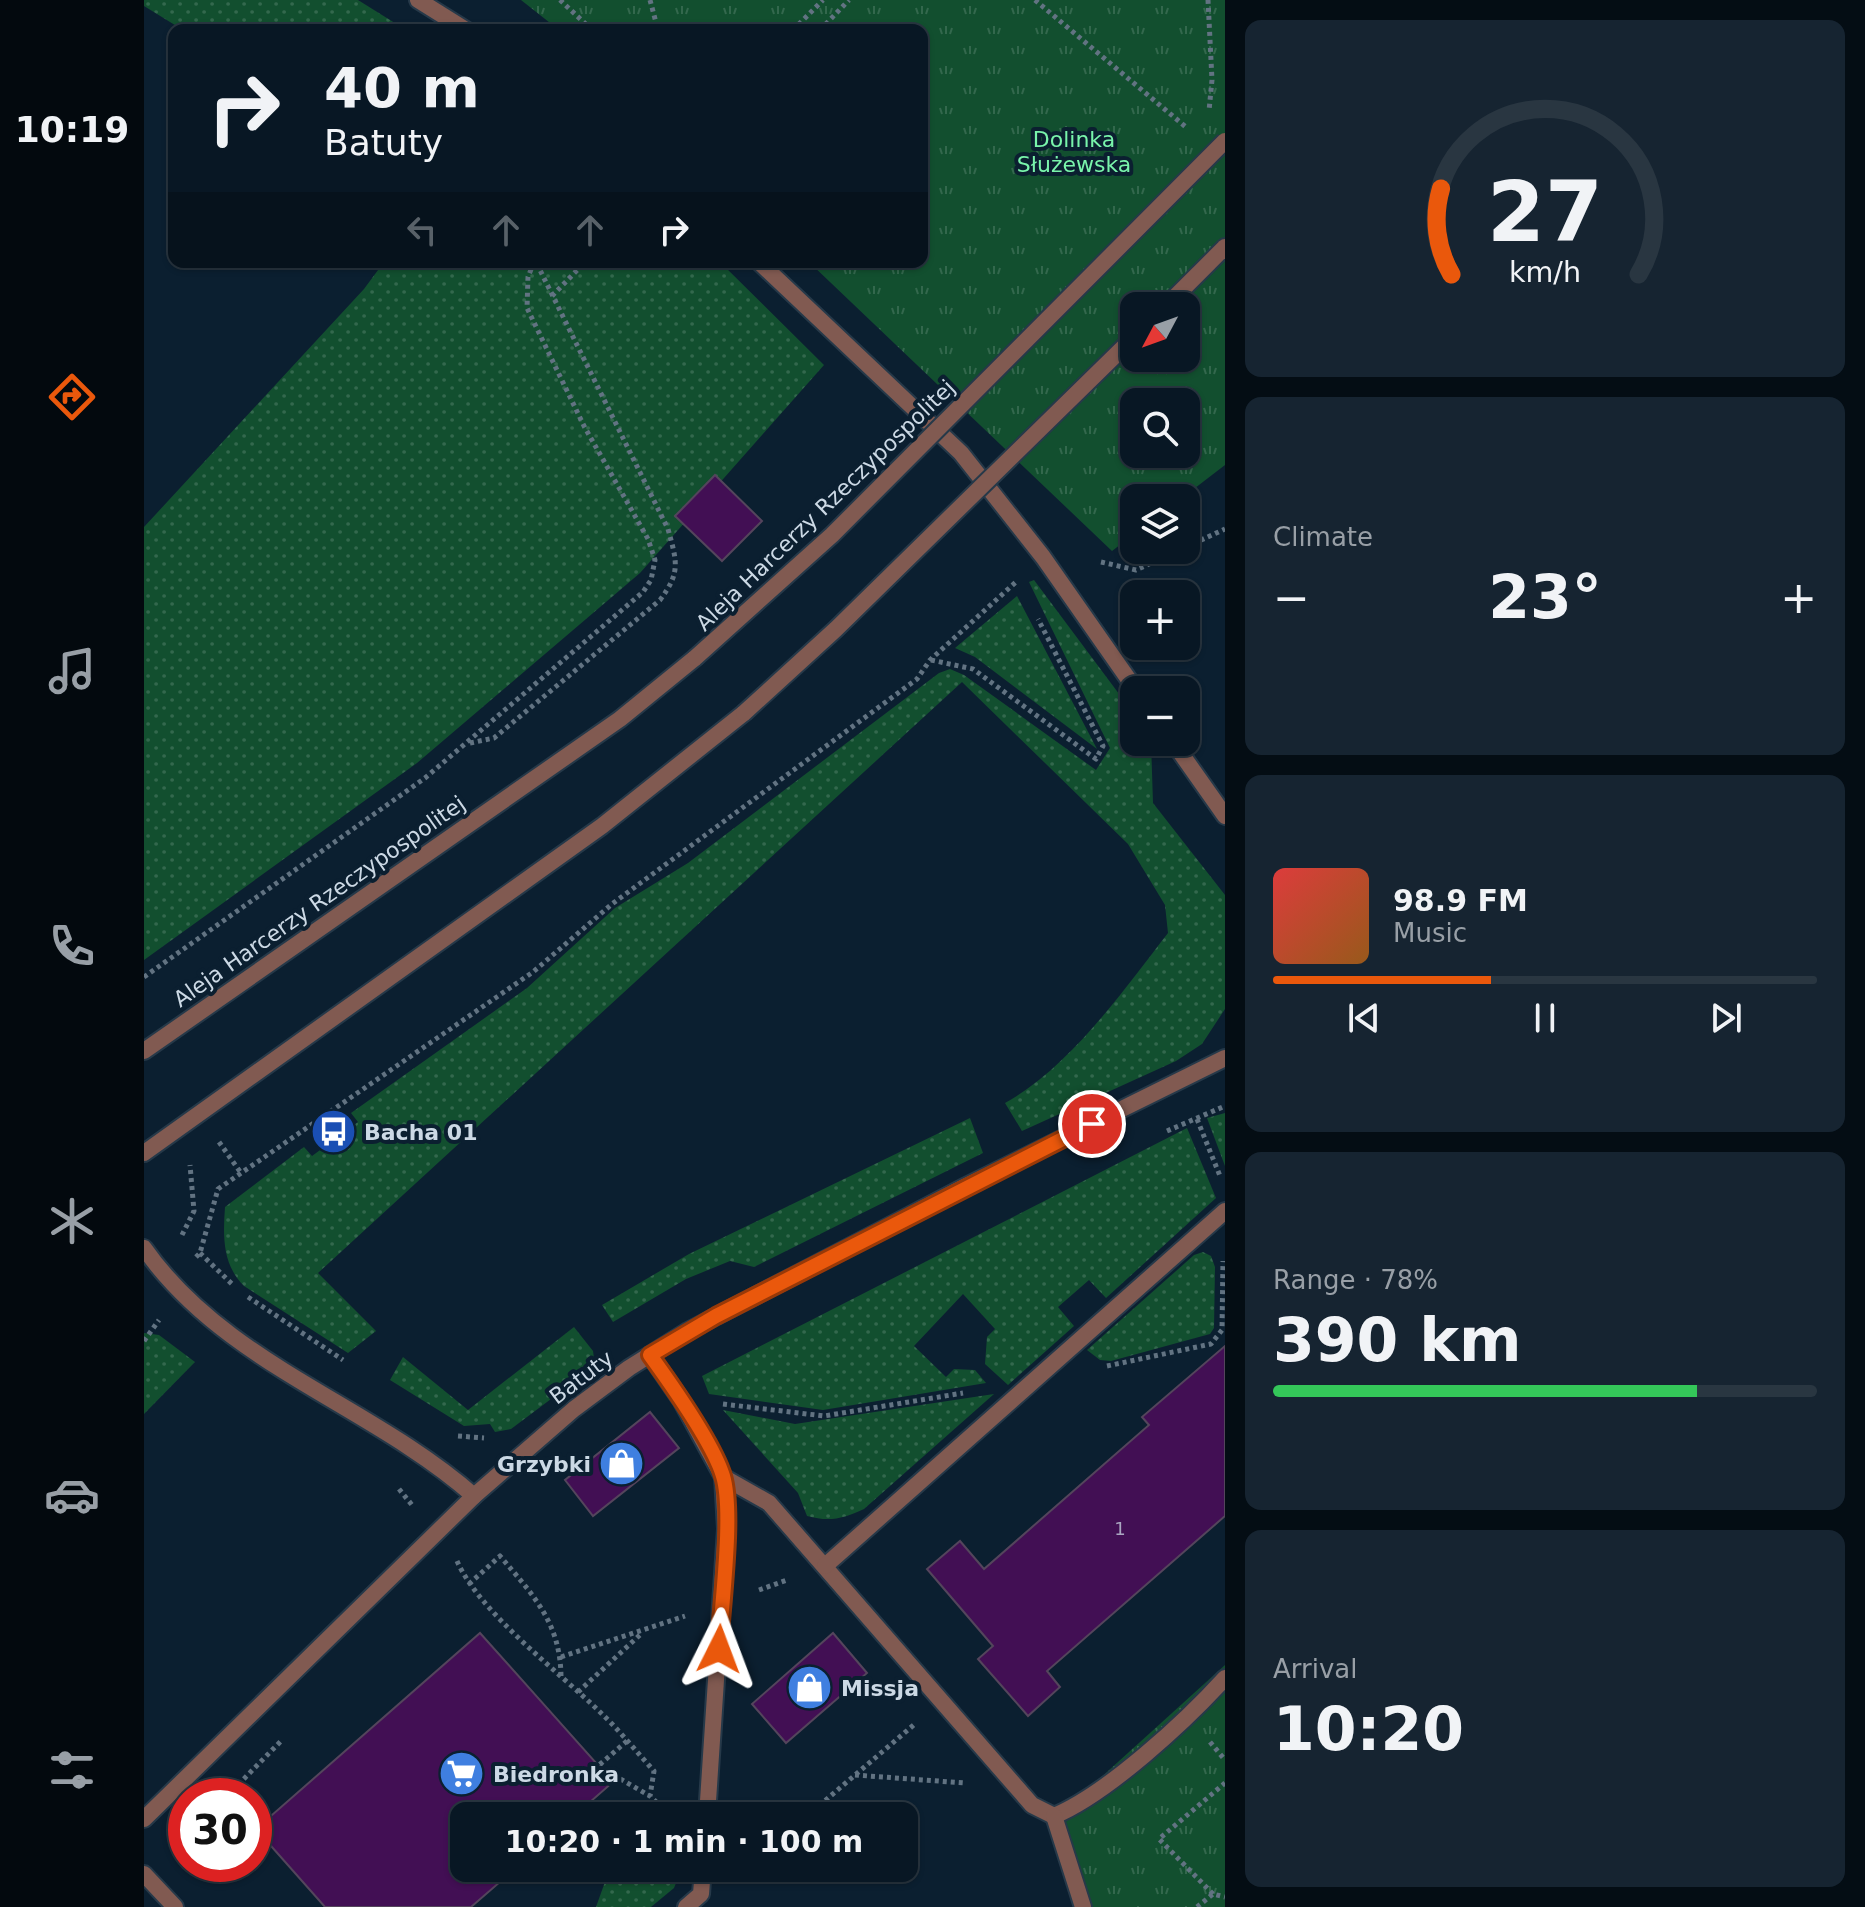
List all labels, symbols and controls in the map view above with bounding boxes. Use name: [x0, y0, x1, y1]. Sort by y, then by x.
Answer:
text: 40 m: [324, 55, 480, 120]
icon: right: [192, 56, 296, 160]
text: 10:19: [15, 109, 129, 150]
text: Batuty: [324, 122, 443, 163]
park label: Dolinka Służewska: [1017, 127, 1131, 177]
text: 27: [1487, 163, 1603, 260]
icon: left: [400, 208, 444, 252]
icon: ahead: [484, 208, 528, 252]
icon: ahead: [568, 208, 612, 252]
icon: right: [652, 208, 696, 252]
text: km/h: [1509, 255, 1581, 289]
north arrow: [1120, 292, 1200, 372]
map controls: [1120, 292, 1200, 756]
icon: directions: [44, 369, 100, 425]
street label: Aleja Harcerzy Rzeczypospolitej: [691, 375, 960, 636]
button: search: [1120, 388, 1200, 468]
button: layers: [1120, 484, 1200, 564]
text: Climate: [1273, 522, 1373, 552]
text: 23°: [1488, 562, 1602, 632]
text: −: [1273, 572, 1310, 623]
text: +: [1780, 572, 1817, 623]
button: +: [1120, 580, 1200, 660]
icon: music: [44, 643, 100, 699]
button: −: [1120, 676, 1200, 756]
street label: Aleja Harcerzy Rzeczypospolitej: [169, 791, 470, 1012]
text: 98.9 FM: [1393, 883, 1528, 918]
icon: phone: [44, 918, 100, 974]
text: Music: [1393, 918, 1467, 948]
icon: previous: [1342, 996, 1386, 1040]
icon: pause: [1523, 996, 1567, 1040]
icon: next: [1704, 996, 1748, 1040]
pin: [1058, 1090, 1126, 1158]
icon: arrive: [1070, 1102, 1114, 1146]
bus stop icon: Bacha 01: [309, 1108, 357, 1156]
place label: Bacha 01: [364, 1120, 477, 1145]
icon: climate: [44, 1193, 100, 1249]
text: Range · 78%: [1273, 1265, 1438, 1295]
text: 390 km: [1273, 1305, 1522, 1375]
street label: Batuty: [545, 1346, 618, 1409]
shop icon: Grzybki: [598, 1440, 646, 1488]
place label: Grzybki: [497, 1452, 591, 1477]
icon: car: [44, 1467, 100, 1523]
house number: 1: [1114, 1518, 1126, 1539]
position arrow: [677, 1607, 761, 1691]
text: Arrival: [1273, 1654, 1357, 1684]
shop icon: Missja: [786, 1664, 834, 1712]
place label: Missja: [841, 1676, 919, 1701]
text: 10:20: [1273, 1694, 1464, 1764]
icon: filters: [44, 1742, 100, 1798]
supermarket icon: Biedronka: [438, 1750, 486, 1798]
place label: Biedronka: [493, 1762, 619, 1787]
speed limit sign: 30: [168, 1778, 272, 1882]
text: 10:20 · 1 min · 100 m: [505, 1824, 863, 1859]

